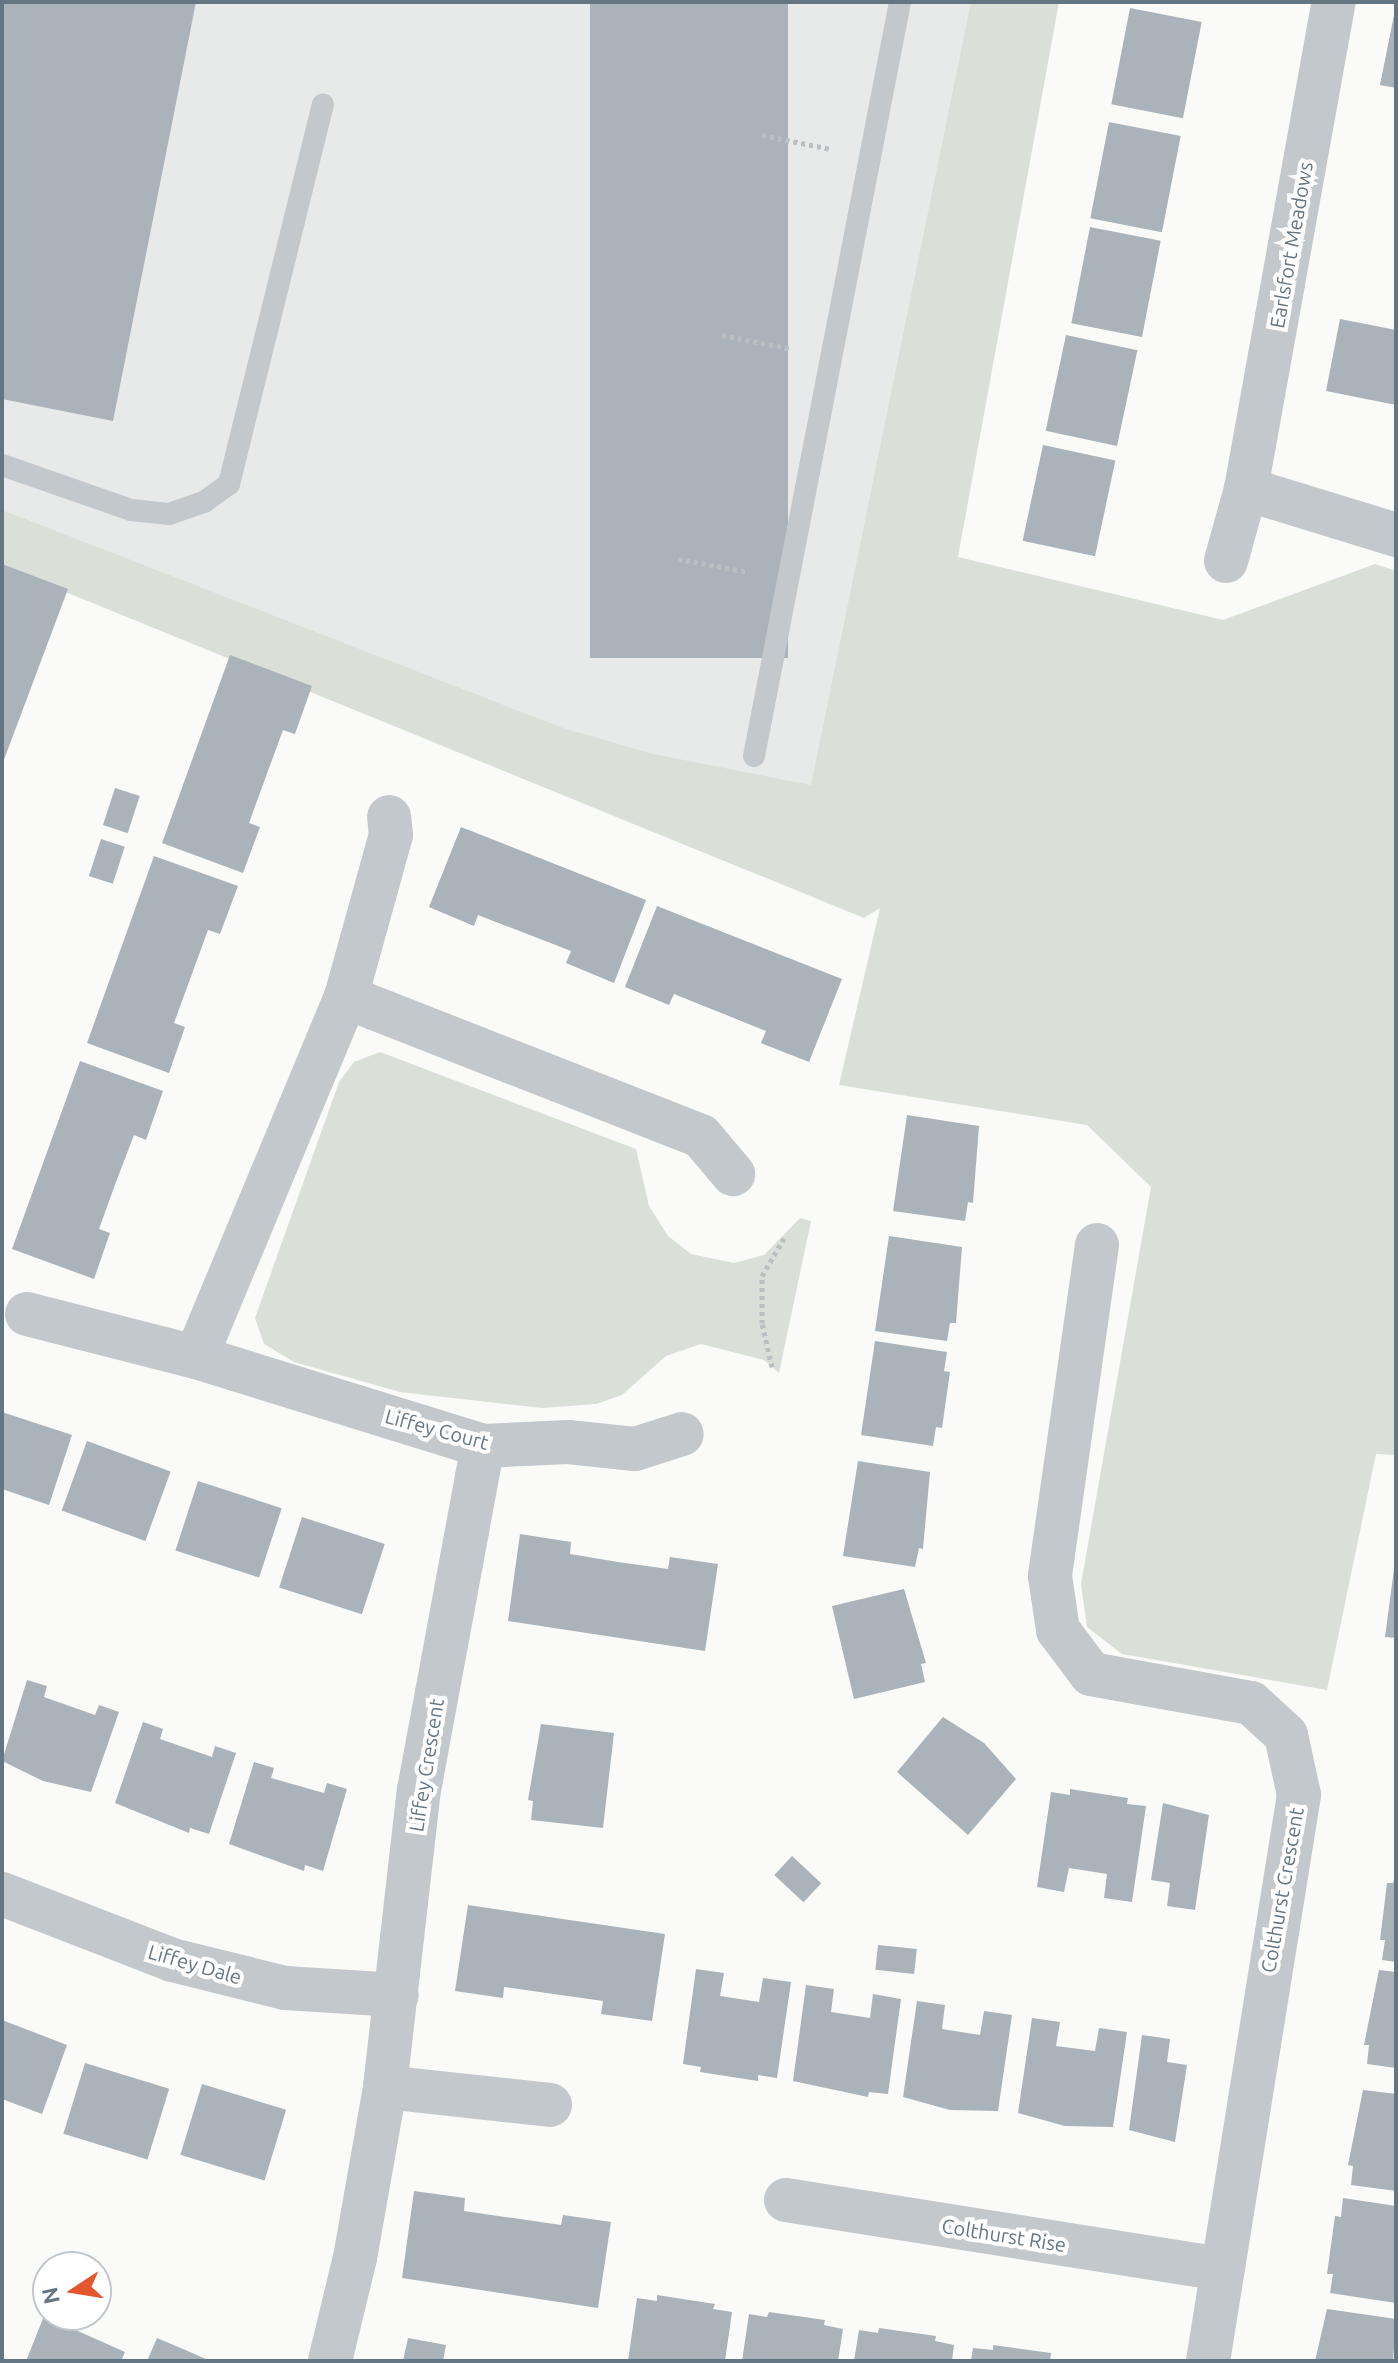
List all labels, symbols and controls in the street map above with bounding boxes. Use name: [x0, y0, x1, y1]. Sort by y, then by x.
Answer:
street label: Earlsfort Meadows: [1265, 160, 1317, 330]
street label: Liffey Court: [383, 1404, 491, 1454]
street label: Liffey Crescent: [404, 1697, 448, 1833]
street label: Colthurst Crescent: [1256, 1805, 1308, 1975]
street label: Liffey Dale: [145, 1939, 245, 1989]
street label: Colthurst Rise: [940, 2213, 1068, 2257]
north arrow: [32, 2251, 112, 2331]
text: N: [36, 2285, 64, 2306]

